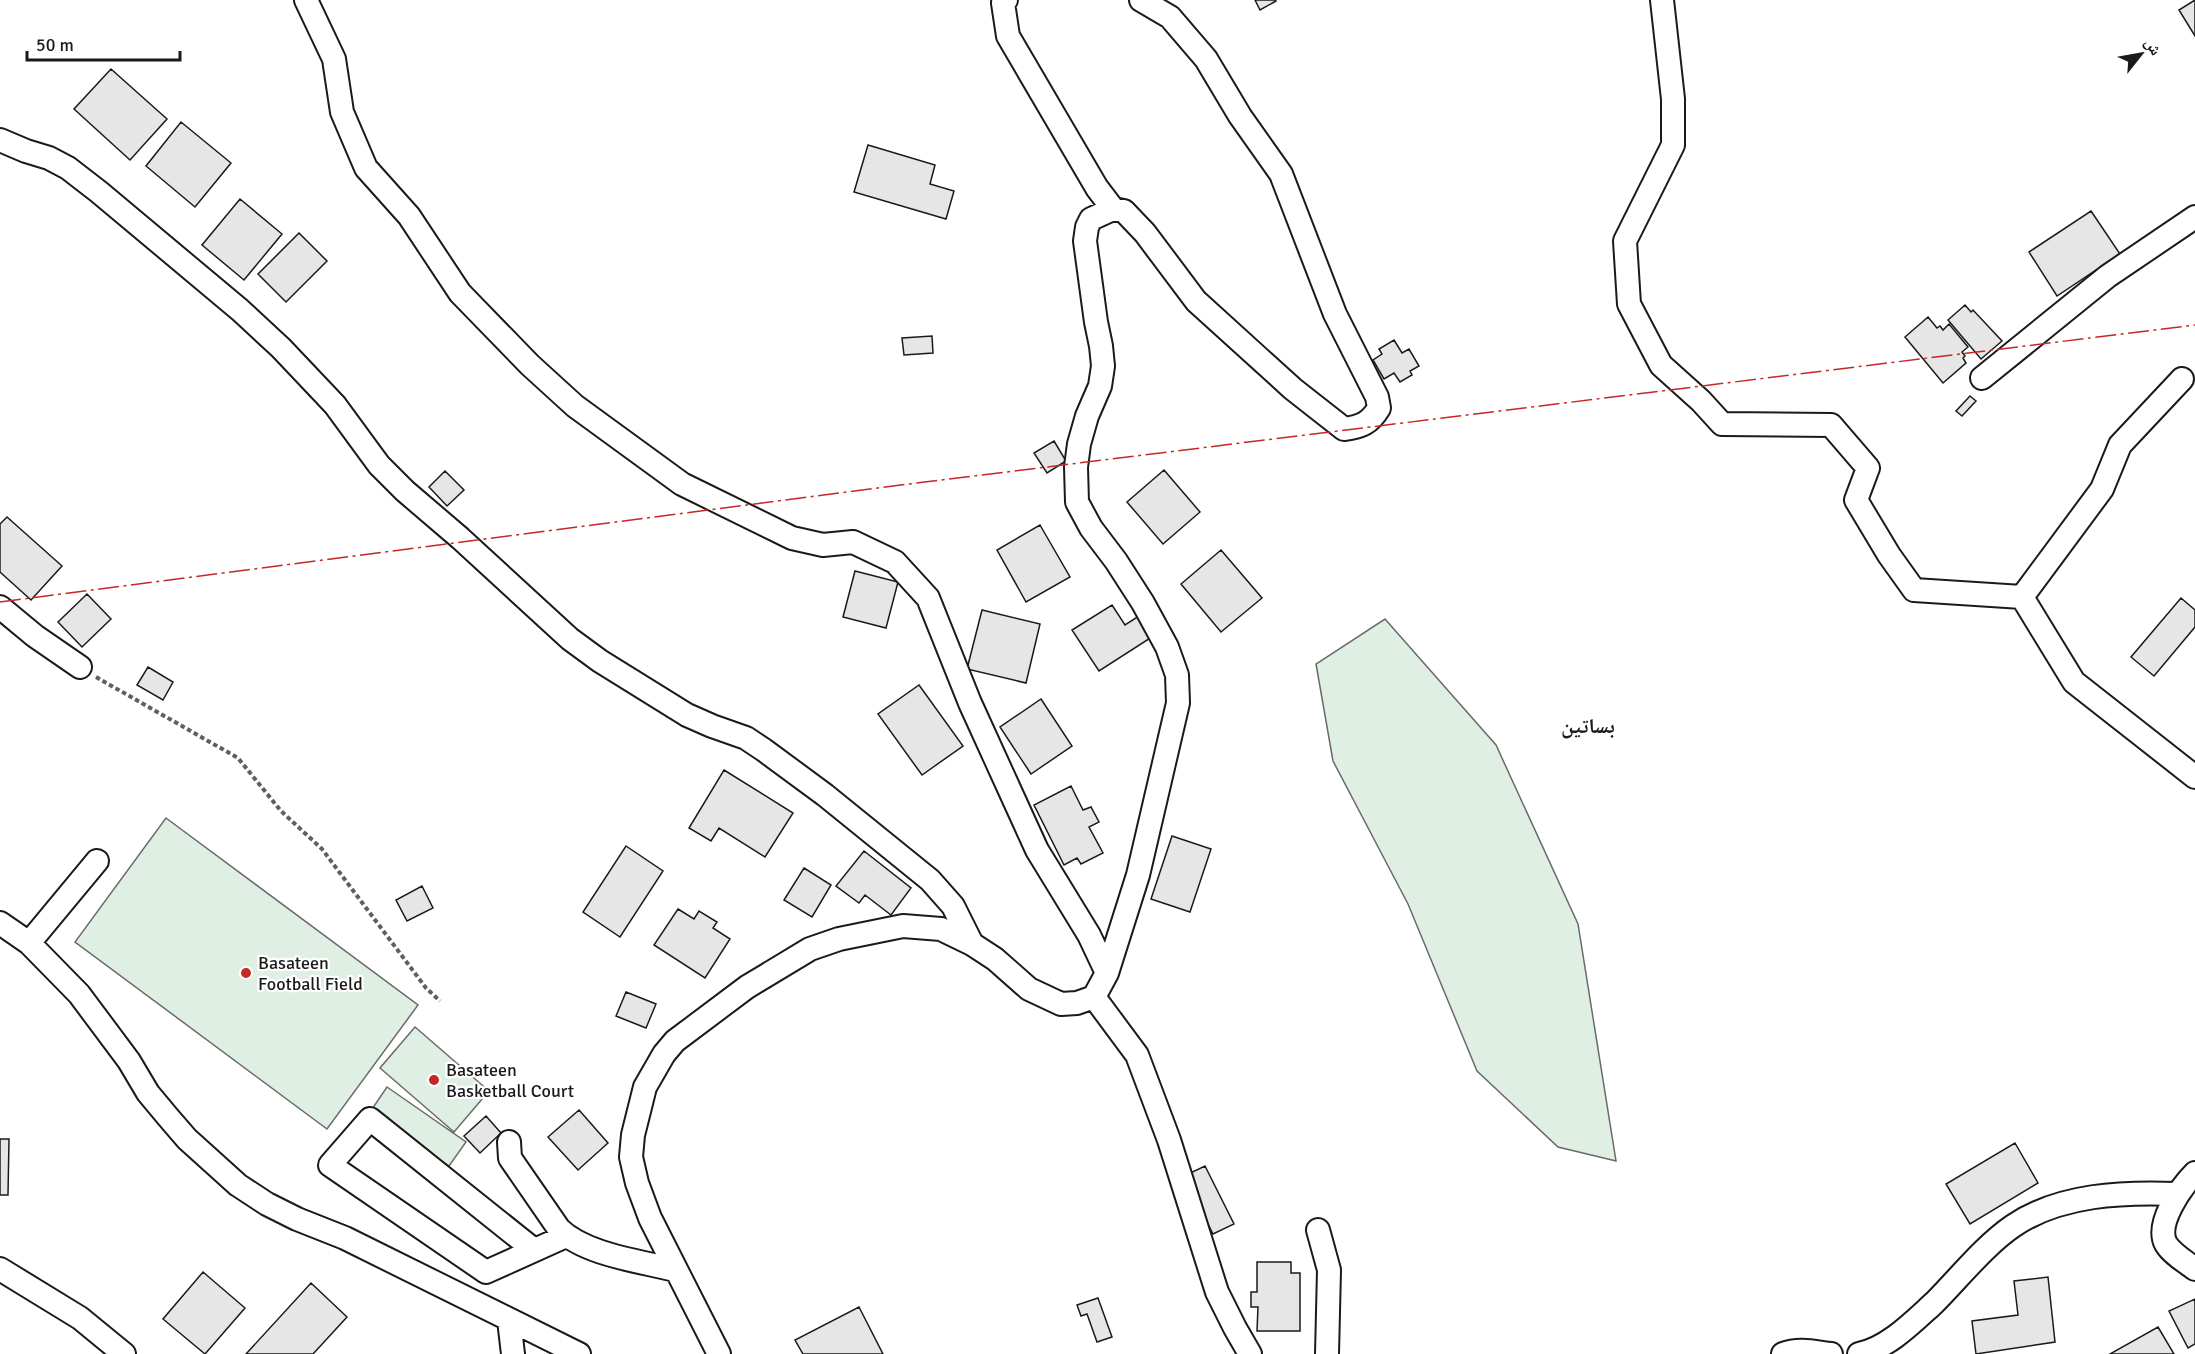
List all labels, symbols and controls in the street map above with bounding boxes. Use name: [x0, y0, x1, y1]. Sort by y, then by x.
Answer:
scale bar: [27, 24, 180, 62]
north arrow: [2111, 24, 2171, 84]
text: 50 m: [36, 34, 74, 56]
text: ش: [2140, 34, 2166, 59]
district label: بساتين: [1561, 713, 1615, 739]
place label: Basateen Football Field: [258, 952, 363, 995]
marker: Basateen Football Field: [239, 966, 253, 980]
place label: Basateen Basketball Court: [446, 1059, 574, 1102]
marker: Basateen Basketball Court: [427, 1073, 441, 1087]

